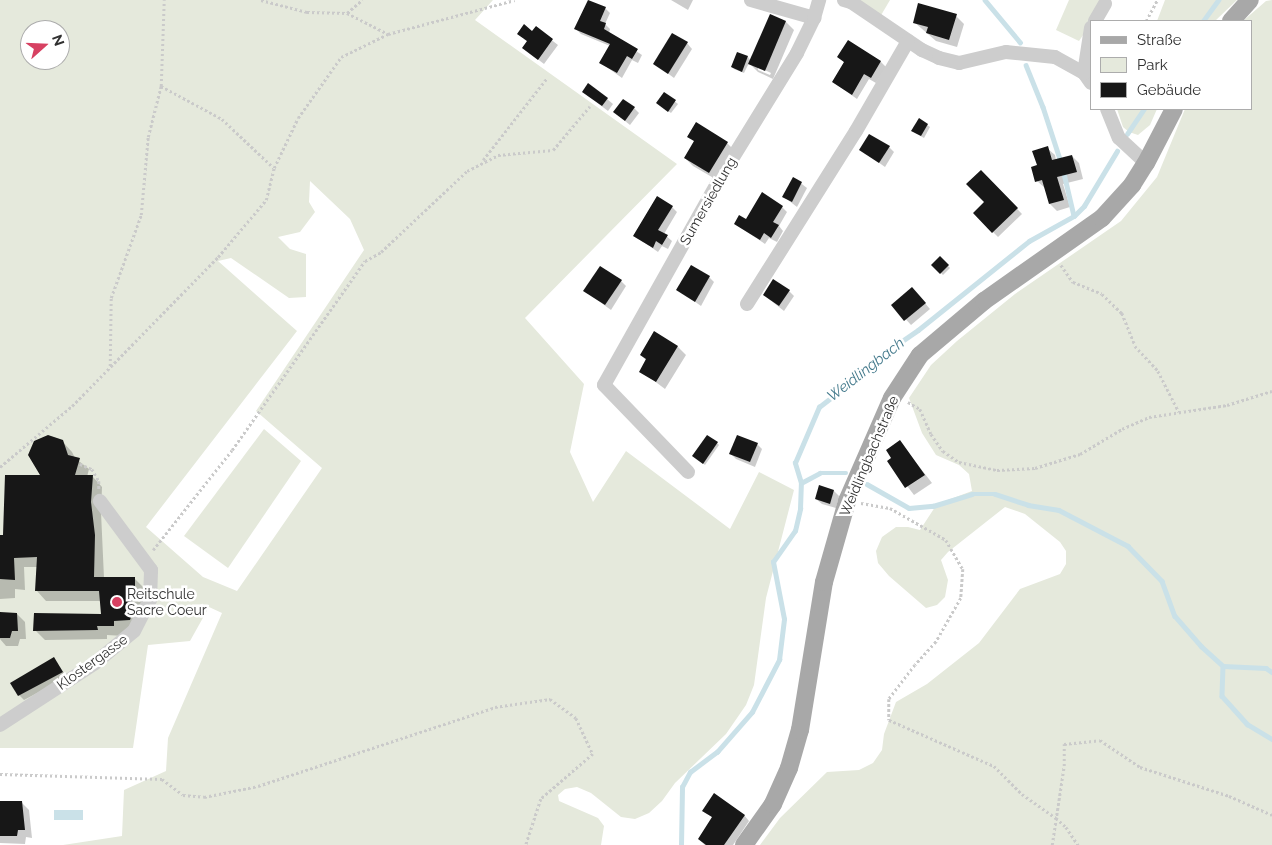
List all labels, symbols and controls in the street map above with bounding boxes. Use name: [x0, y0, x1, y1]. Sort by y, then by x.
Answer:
north arrow: [20, 20, 70, 70]
legend: [1090, 20, 1252, 110]
text: Straße: [1137, 31, 1181, 49]
text: N: [49, 32, 68, 48]
text: Park: [1137, 56, 1168, 74]
text: Gebäude: [1137, 81, 1201, 99]
street label: Sumersiedlung: [676, 154, 740, 248]
water label: Weidlingbach: [824, 334, 908, 406]
street label: Weidlingbachstraße: [836, 393, 902, 519]
place label: Reitschule Sacre Coeur: [127, 586, 207, 618]
marker: Reitschule Sacre Coeur: [111, 596, 123, 608]
street label: Klostergasse: [53, 631, 131, 693]

